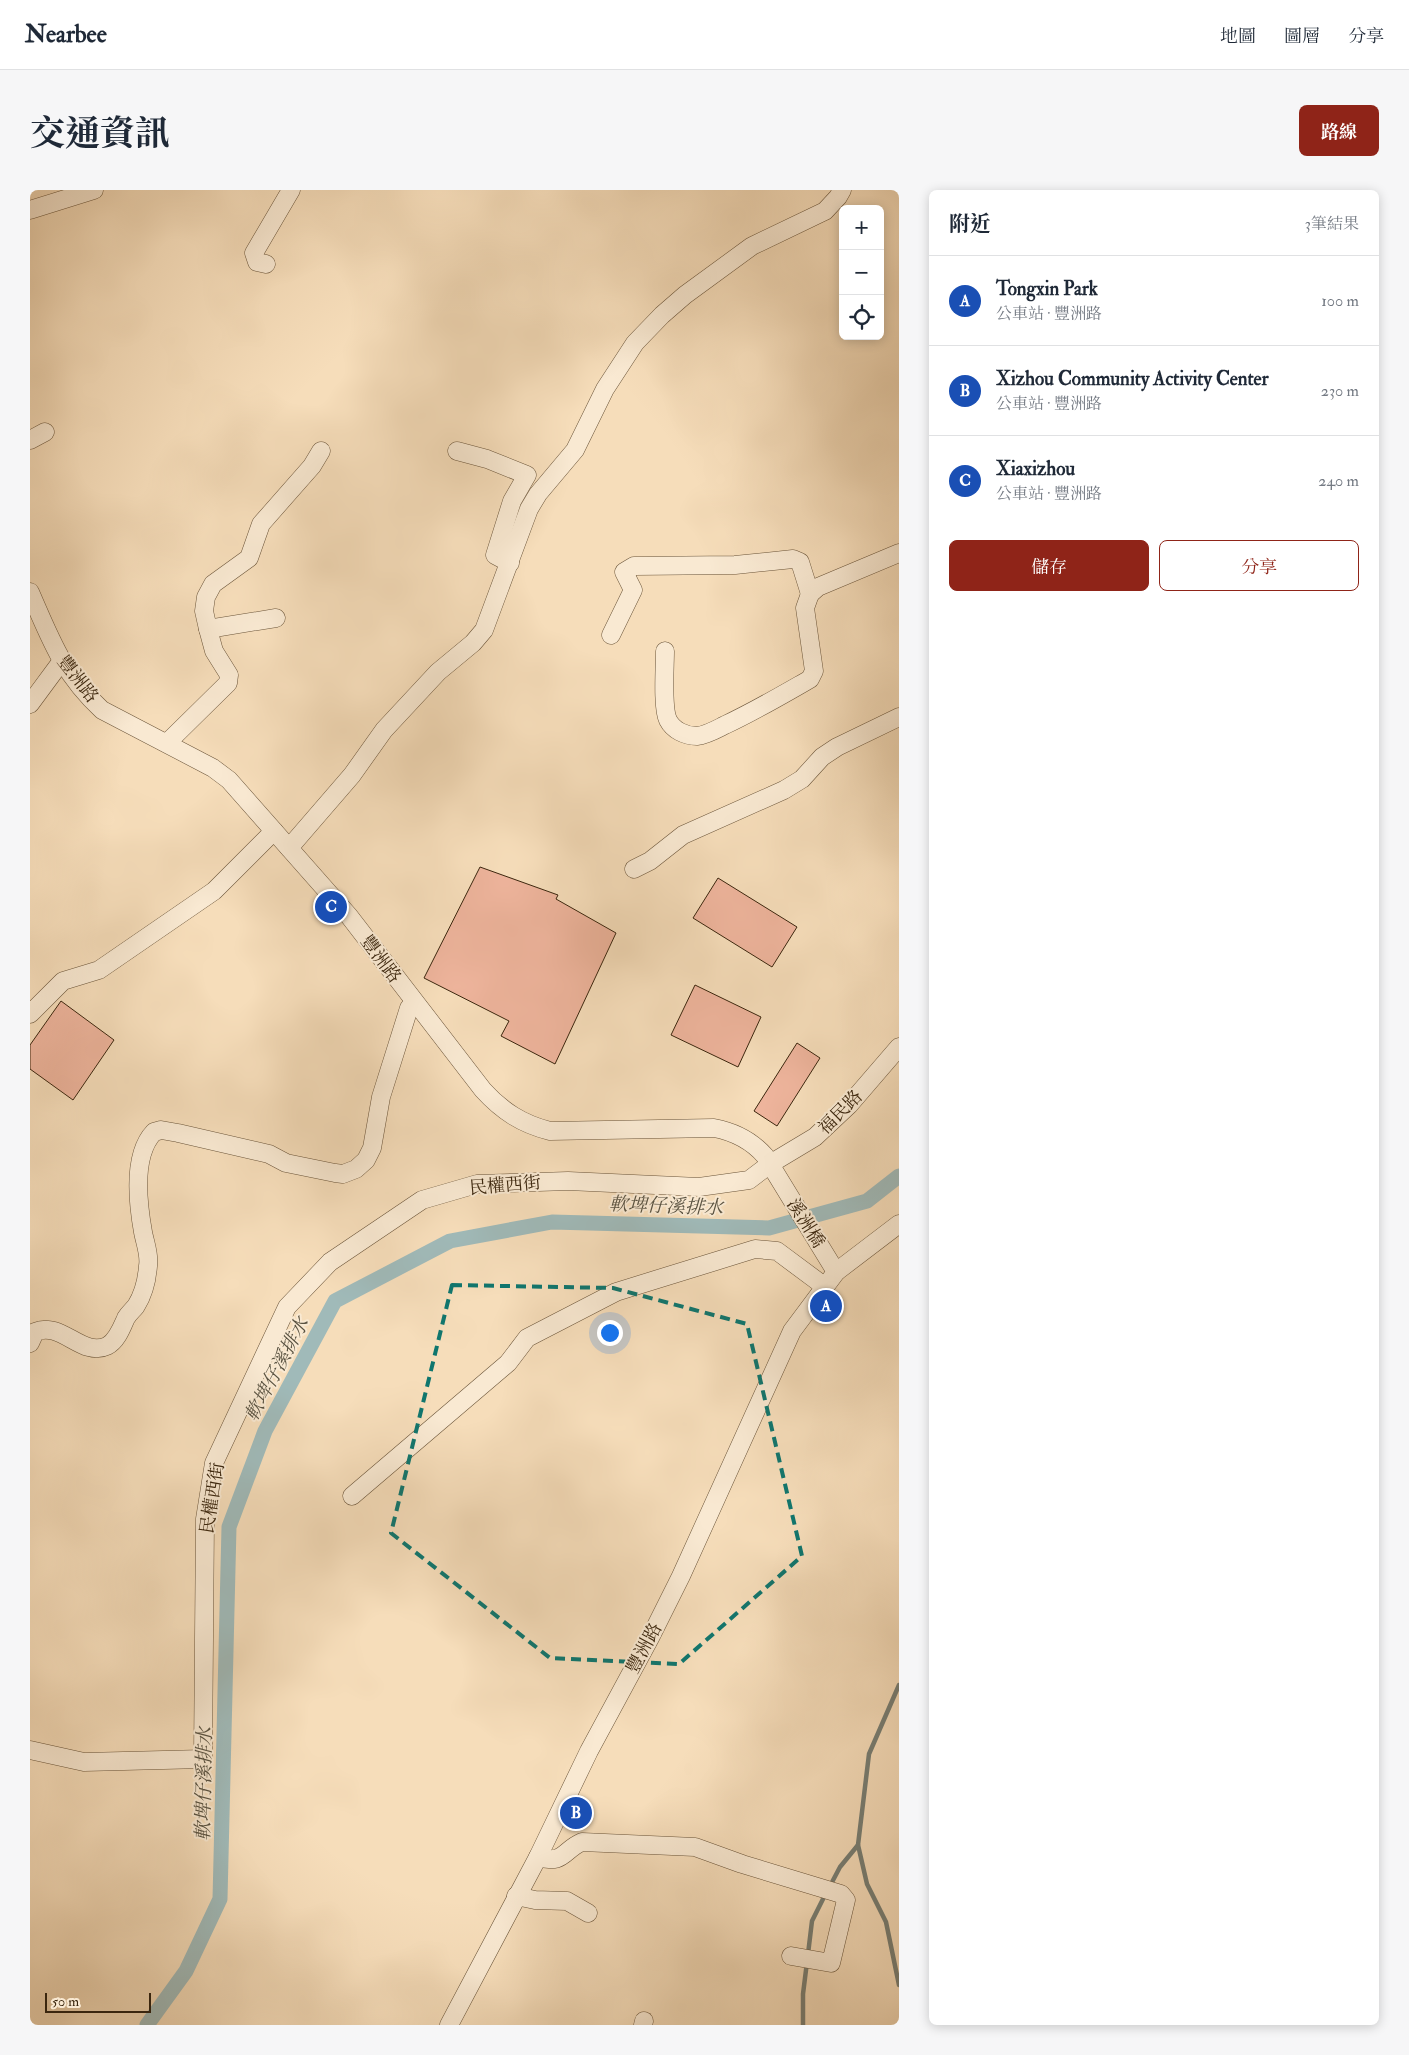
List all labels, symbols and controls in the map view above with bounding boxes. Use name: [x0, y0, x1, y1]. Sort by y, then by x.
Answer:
text: Nearbee: [25, 19, 107, 50]
text: 地圖: [1220, 25, 1256, 48]
text: 圖層: [1284, 25, 1320, 48]
text: 分享: [1348, 25, 1384, 48]
button: 路線: [1299, 105, 1379, 156]
text: 交通資訊: [30, 112, 170, 156]
map controls: [839, 205, 884, 340]
button: +: [839, 205, 884, 250]
text: 附近: [949, 211, 991, 238]
text: 3筆結果: [1305, 214, 1359, 234]
button: −: [839, 250, 884, 295]
text: Tongxin Park: [996, 277, 1098, 301]
text: A: [960, 291, 970, 311]
text: 100 m: [1321, 291, 1359, 311]
button: locate: [839, 295, 884, 340]
text: 公車站 · 豐洲路: [996, 304, 1102, 324]
text: Xizhou Community Activity Center: [996, 367, 1269, 391]
text: B: [960, 381, 970, 401]
text: 230 m: [1321, 381, 1359, 401]
text: 公車站 · 豐洲路: [996, 394, 1102, 414]
text: Xiaxizhou: [996, 457, 1075, 481]
text: C: [959, 471, 971, 491]
text: 240 m: [1318, 471, 1359, 491]
text: 公車站 · 豐洲路: [996, 484, 1102, 504]
button: 儲存: [949, 540, 1149, 591]
button: 分享: [1159, 540, 1359, 591]
street label: 豐洲路: [52, 651, 103, 708]
pin: C: [315, 888, 347, 926]
street label: 豐洲路: [355, 931, 406, 988]
street label: 福民路: [813, 1085, 868, 1140]
street label: 民權西街: [468, 1171, 542, 1200]
water label: 軟埤仔溪排水: [609, 1192, 725, 1220]
street label: 溪洲橋: [782, 1194, 830, 1252]
pin: A: [810, 1287, 842, 1325]
water label: 軟埤仔溪排水: [240, 1312, 315, 1425]
your location: [597, 1320, 623, 1346]
street label: 民權西街: [196, 1461, 229, 1535]
street label: 豐洲路: [622, 1619, 667, 1677]
water label: 軟埤仔溪排水: [191, 1725, 217, 1841]
pin: B: [560, 1794, 592, 1832]
scale bar: [45, 1990, 151, 2013]
text: 50 m: [52, 1993, 79, 2010]

